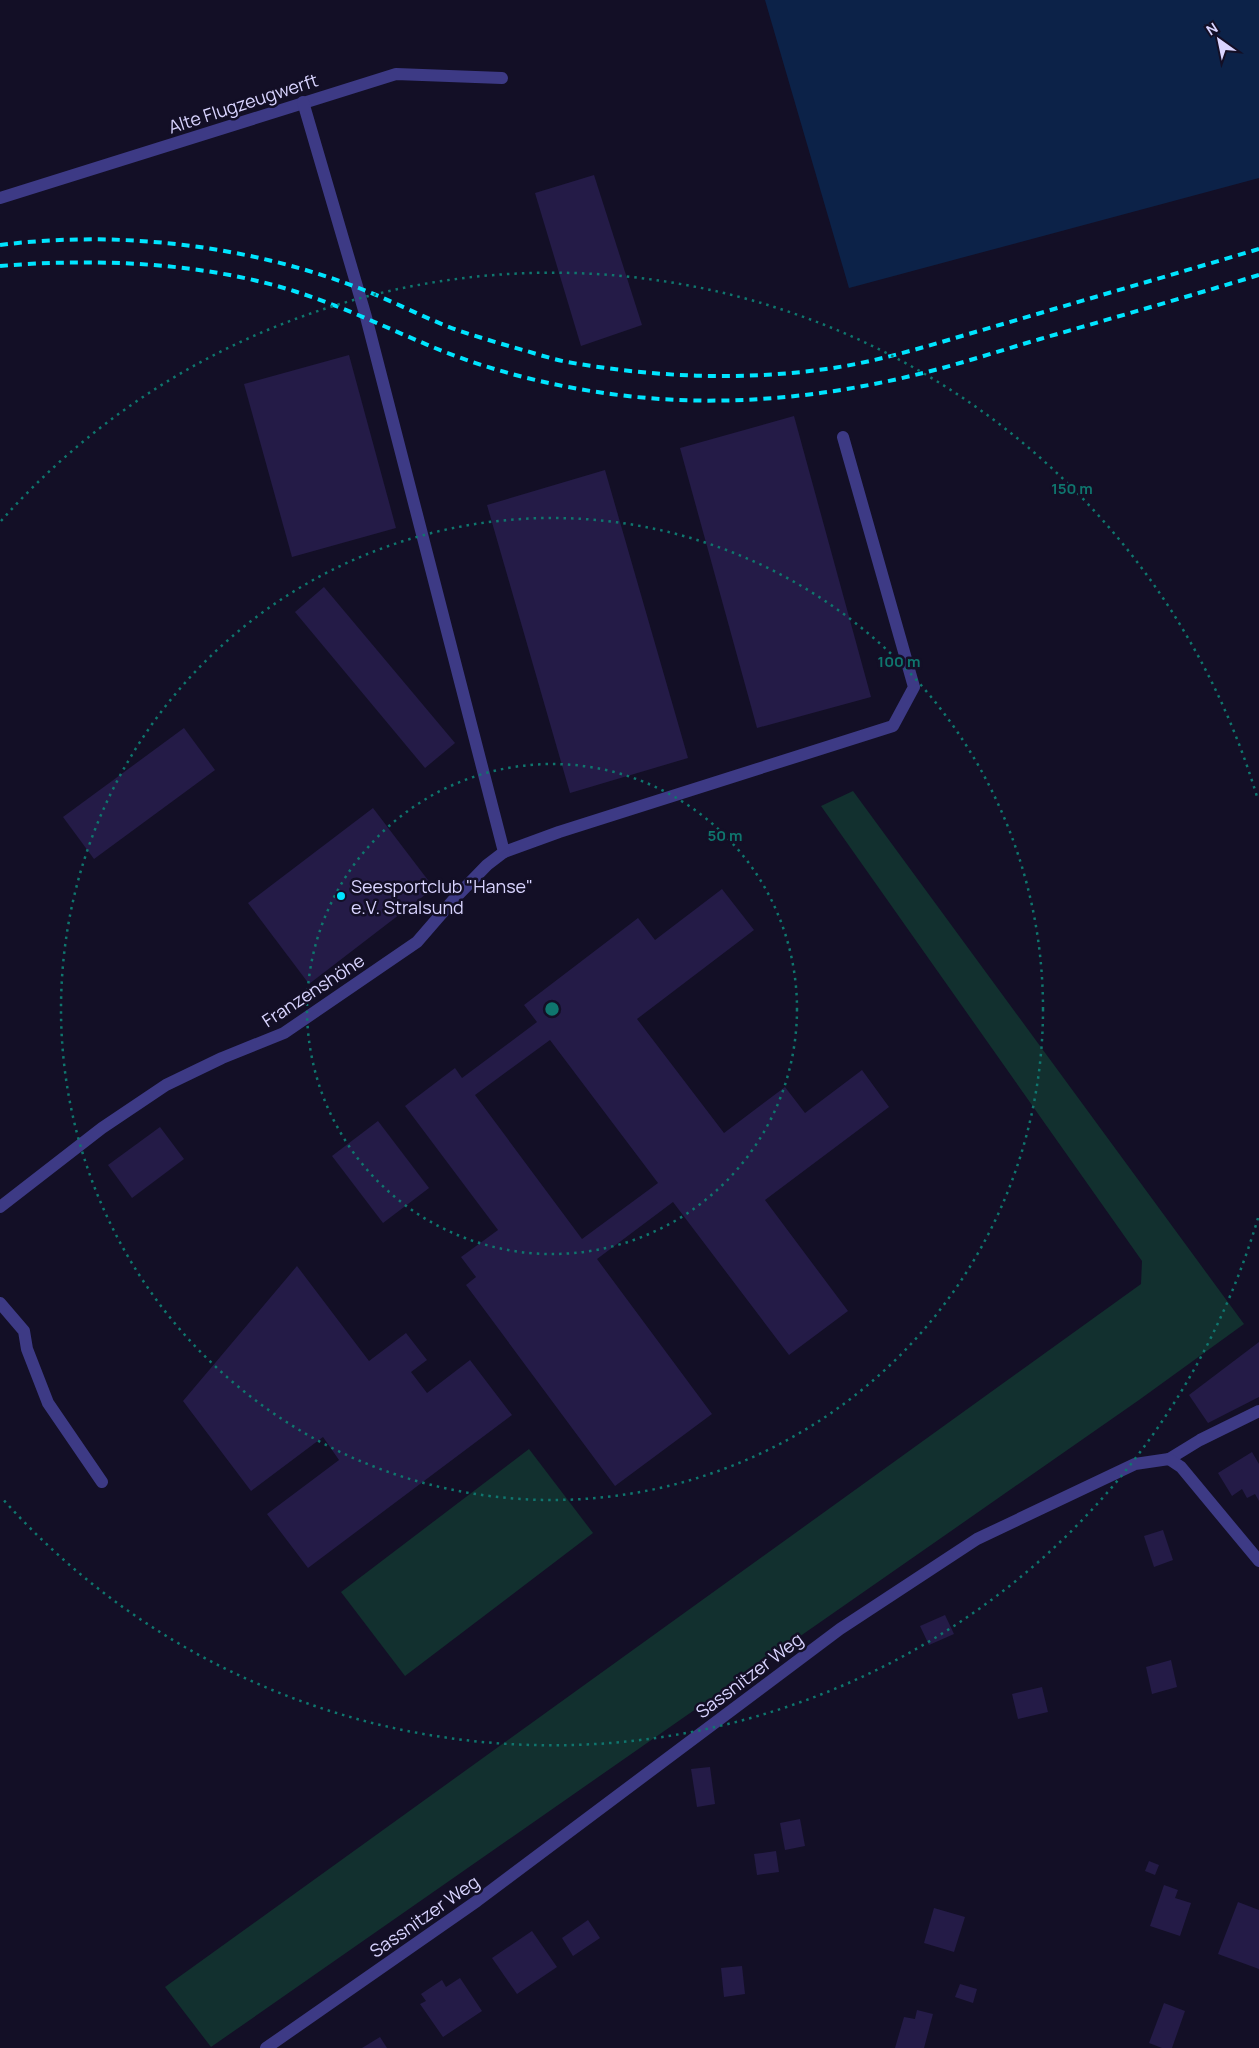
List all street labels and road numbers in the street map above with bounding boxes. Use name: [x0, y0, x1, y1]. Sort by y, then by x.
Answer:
street label: Alte Flugzeugwerft: [165, 67, 321, 139]
street label: Franzenshöhe: [257, 948, 369, 1032]
street label: Sassnitzer Weg: [690, 1627, 808, 1723]
street label: Sassnitzer Weg: [364, 1869, 484, 1963]

